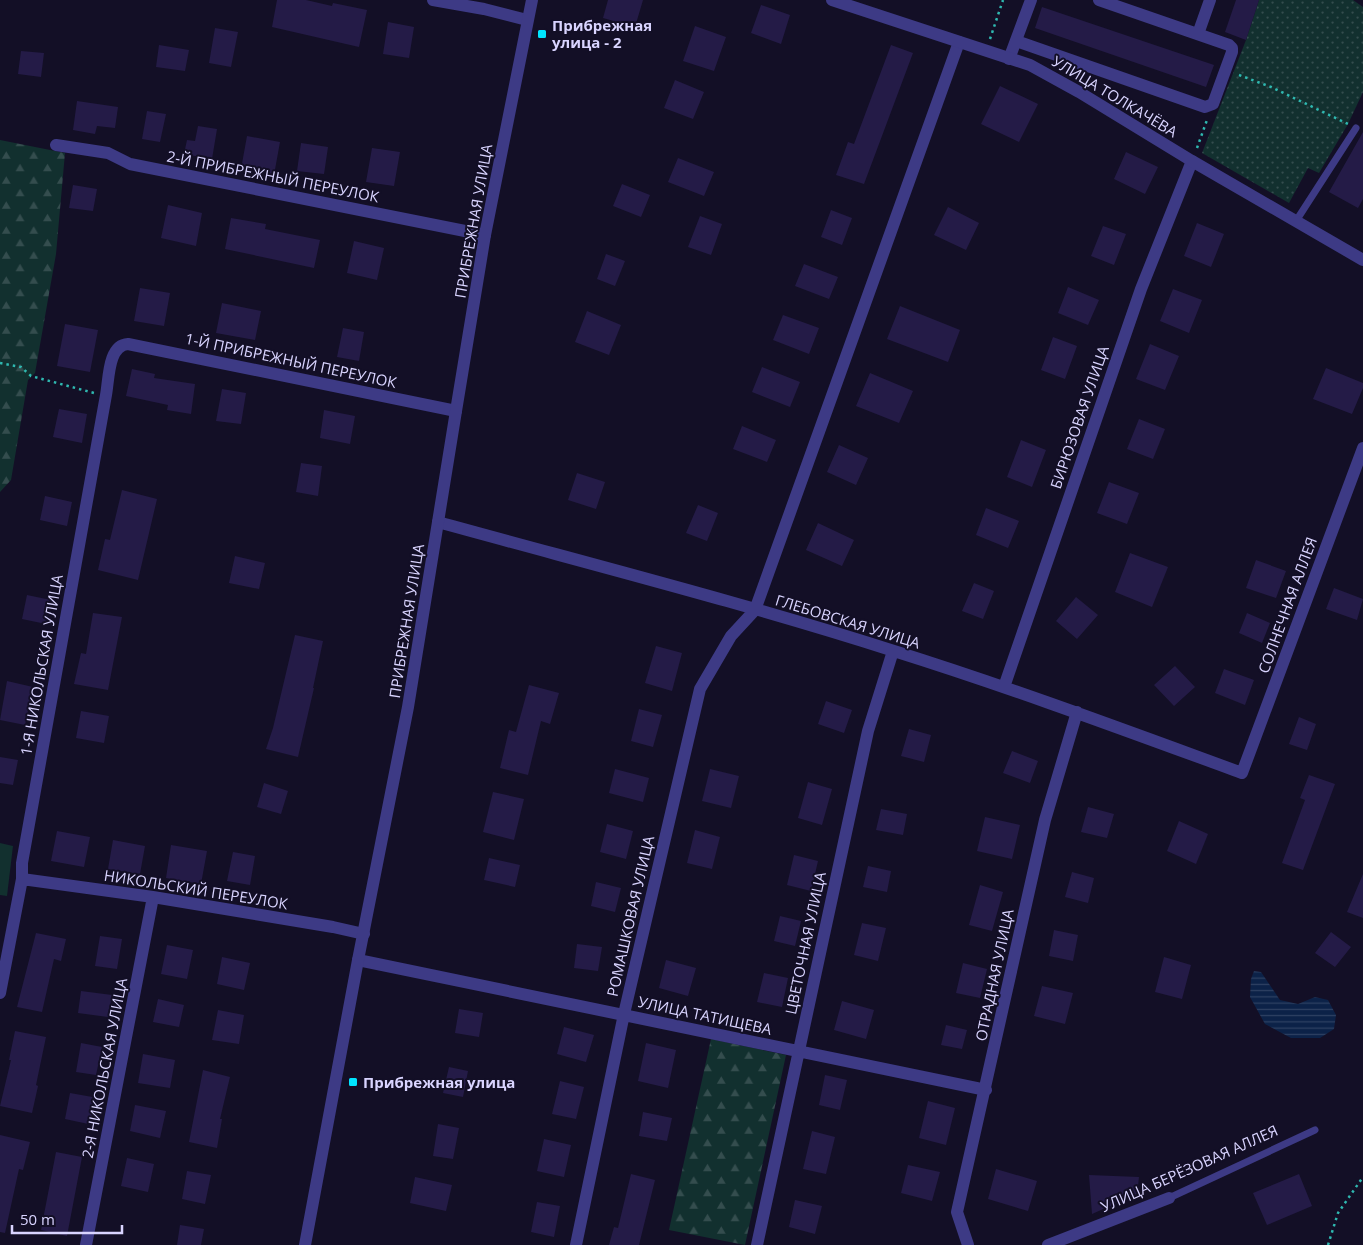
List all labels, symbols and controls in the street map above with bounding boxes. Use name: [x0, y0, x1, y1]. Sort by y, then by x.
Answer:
place label: Прибрежная улица - 2: [552, 15, 652, 52]
marker: Прибрежная улица - 2: [536, 28, 548, 40]
street label: УЛИЦА ТОЛКАЧЁВА: [1049, 51, 1182, 142]
street label: ПРИБРЕЖНАЯ УЛИЦА: [450, 142, 496, 300]
street label: 2-Й ПРИБРЕЖНЫЙ ПЕРЕУЛОК: [165, 146, 382, 207]
street label: 1-Й ПРИБРЕЖНЫЙ ПЕРЕУЛОК: [184, 328, 399, 392]
street label: БИРЮЗОВАЯ УЛИЦА: [1045, 342, 1113, 491]
street label: СОЛНЕЧНАЯ АЛЛЕЯ: [1253, 534, 1321, 676]
street label: ПРИБРЕЖНАЯ УЛИЦА: [384, 542, 428, 700]
street label: 1-Я НИКОЛЬСКАЯ УЛИЦА: [15, 572, 67, 757]
street label: ГЛЕБОВСКАЯ УЛИЦА: [773, 589, 923, 653]
street label: РОМАШКОВАЯ УЛИЦА: [602, 833, 658, 998]
street label: НИКОЛЬСКИЙ ПЕРЕУЛОК: [103, 865, 290, 914]
street label: ЦВЕТОЧНАЯ УЛИЦА: [780, 869, 830, 1016]
street label: ОТРАДНАЯ УЛИЦА: [970, 907, 1018, 1043]
street label: 2-Я НИКОЛЬСКАЯ УЛИЦА: [77, 976, 131, 1160]
street label: УЛИЦА ТАТИЩЕВА: [636, 991, 774, 1039]
place label: Прибрежная улица: [363, 1072, 515, 1092]
marker: Прибрежная улица: [347, 1076, 359, 1088]
street label: УЛИЦА БЕРЁЗОВАЯ АЛЛЕЯ: [1097, 1120, 1281, 1216]
scale bar: [12, 1202, 122, 1234]
text: 50 m: [20, 1209, 55, 1229]

